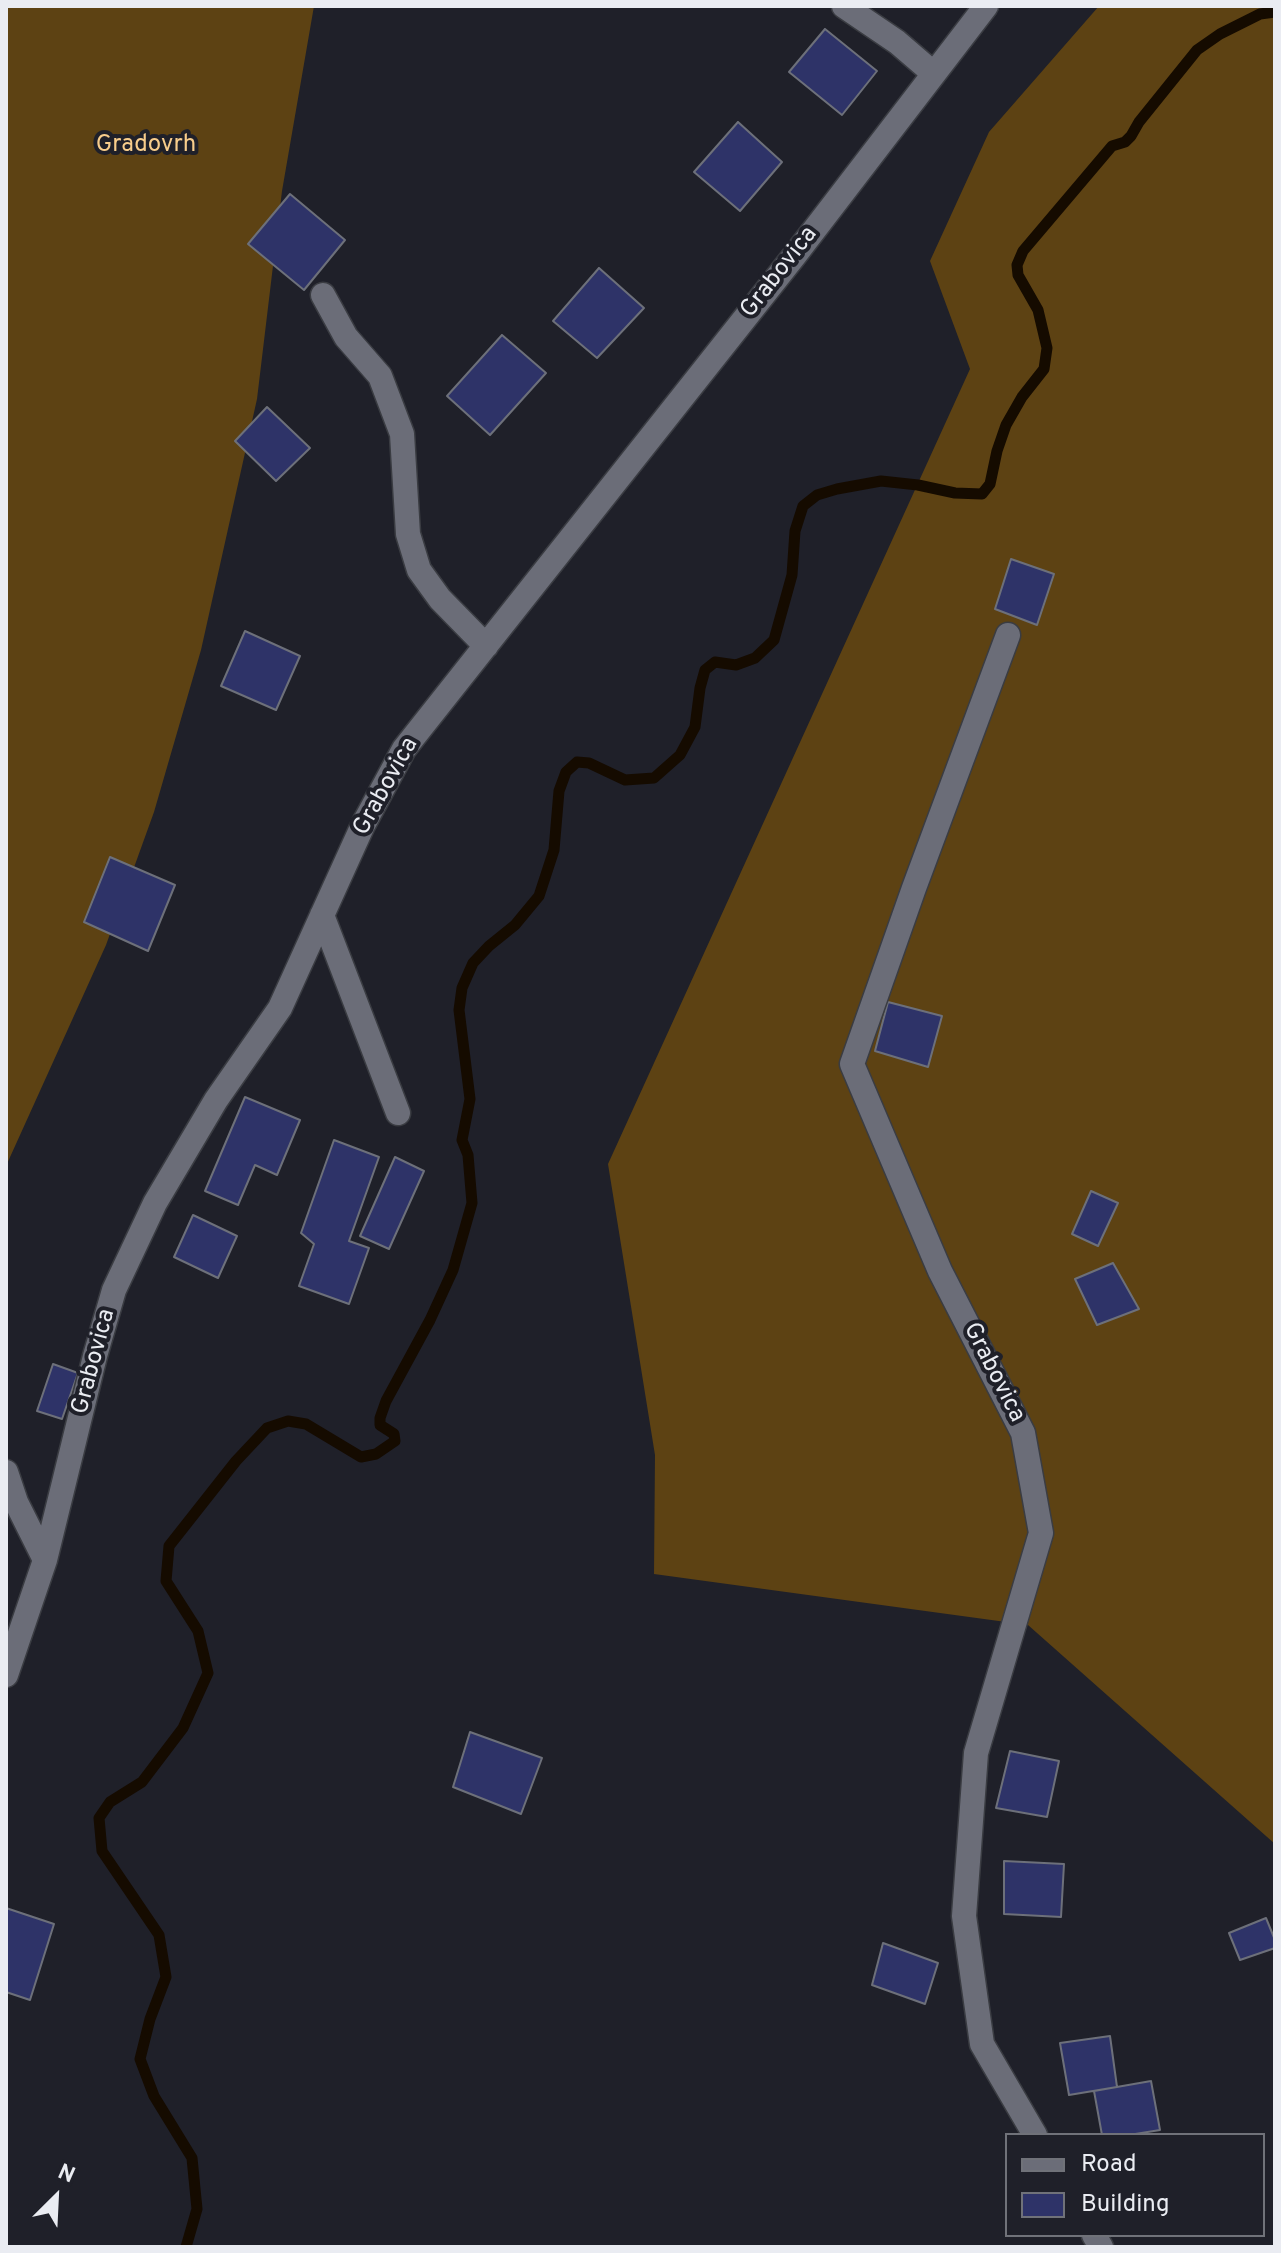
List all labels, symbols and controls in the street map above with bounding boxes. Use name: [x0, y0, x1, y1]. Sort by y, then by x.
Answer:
park label: Gradovrh: [96, 132, 196, 160]
street label: Grabovica: [735, 222, 825, 324]
street label: Grabovica: [348, 733, 426, 841]
street label: Grabovica: [67, 1306, 123, 1418]
street label: Grabovica: [956, 1318, 1030, 1428]
legend: [1005, 2133, 1265, 2237]
text: Road: [1081, 2150, 1137, 2180]
north arrow: [16, 2157, 96, 2237]
text: N: [53, 2159, 79, 2190]
text: Building: [1081, 2190, 1170, 2220]

